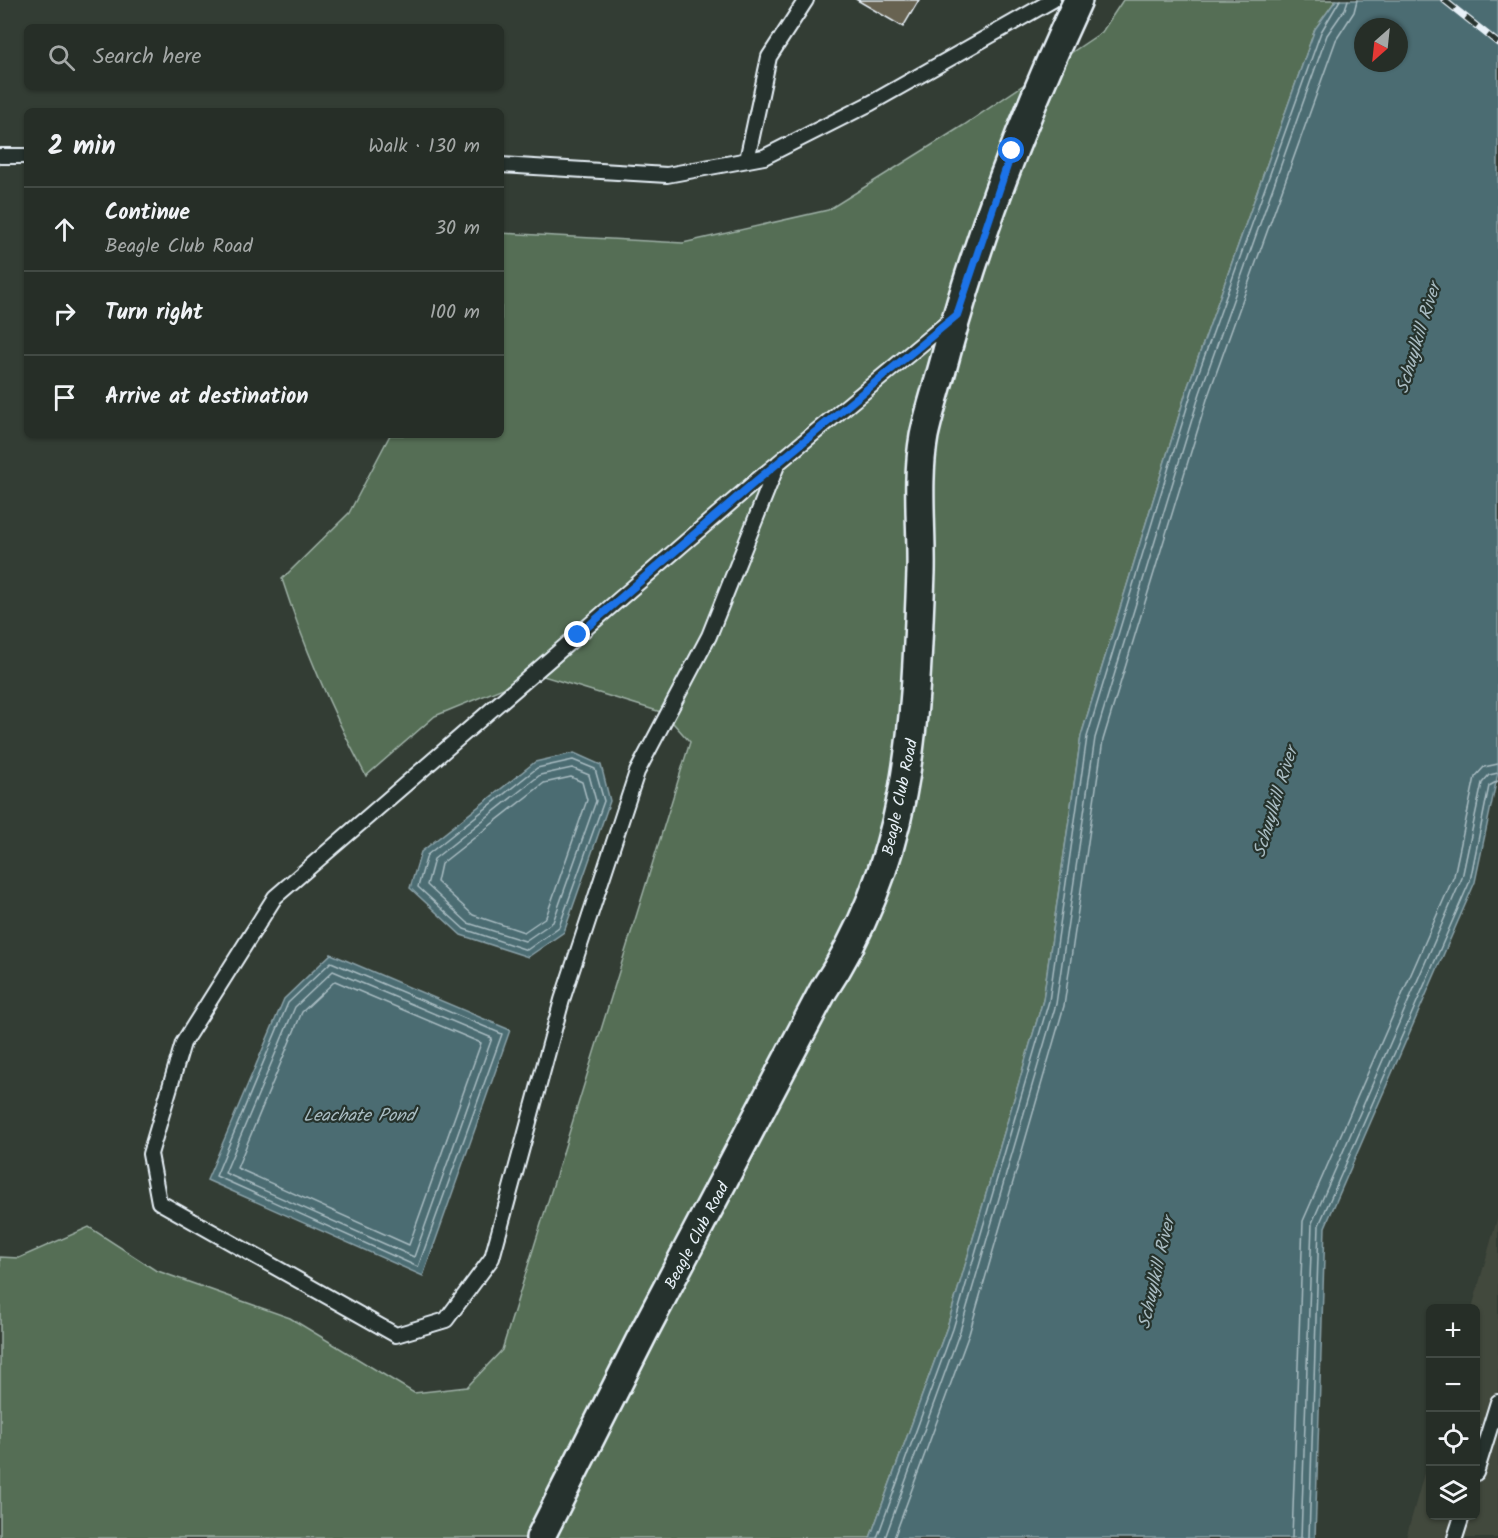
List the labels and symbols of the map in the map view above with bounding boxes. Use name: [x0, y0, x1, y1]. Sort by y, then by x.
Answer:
north arrow: [1354, 18, 1408, 72]
route start: [998, 137, 1024, 163]
water label: Schuylkill River: [1389, 276, 1451, 397]
route end: [564, 621, 590, 647]
street label: Beagle Club Road: [876, 736, 925, 858]
water label: Schuylkill River: [1246, 740, 1308, 861]
water label: Leachate Pond: [303, 1102, 419, 1131]
street label: Beagle Club Road: [659, 1177, 737, 1294]
water label: Schuylkill River: [1131, 1211, 1185, 1332]

